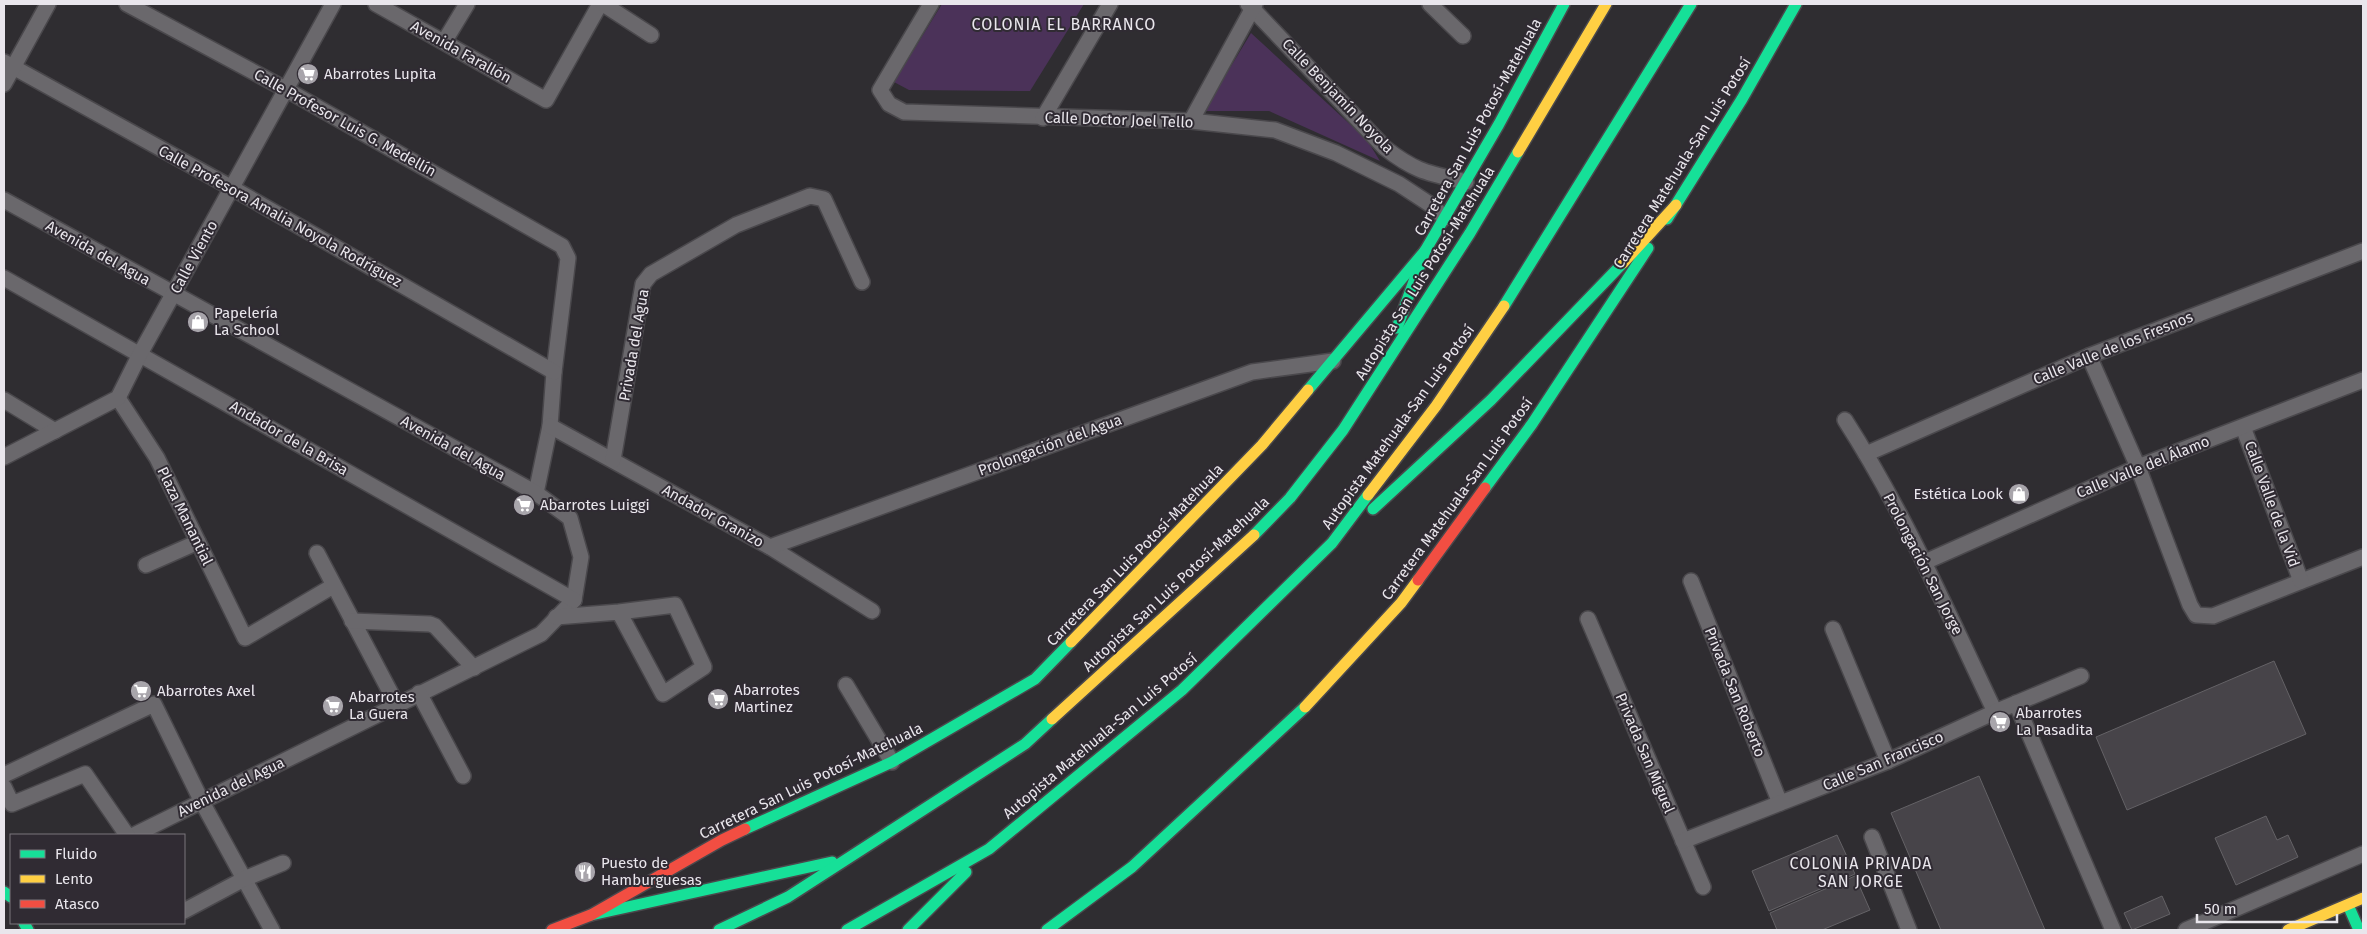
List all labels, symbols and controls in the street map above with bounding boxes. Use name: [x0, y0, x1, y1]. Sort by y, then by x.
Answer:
district label: COLONIA EL BARRANCO: [972, 15, 1156, 34]
street label: Carretera San Luis Potosí-Matehuala: [1410, 15, 1546, 239]
street label: Avenida Farallón: [407, 17, 515, 87]
street label: Calle Benjamín Noyola: [1278, 35, 1398, 157]
street label: Carretera Matehuala-San Luis Potosí: [1609, 54, 1755, 272]
supermarket icon: Abarrotes Lupita: [296, 62, 320, 86]
street label: Calle Profesor Luis G. Medellín: [251, 65, 439, 181]
place label: Abarrotes Lupita: [324, 65, 436, 83]
street label: Calle Doctor Joel Tello: [1044, 108, 1194, 132]
street label: Calle Profesora Amalia Noyola Rodríguez: [155, 141, 405, 291]
street label: Autopista San Luis Potosí-Matehuala: [1351, 163, 1499, 383]
street label: Avenida del Agua: [43, 217, 153, 289]
street label: Calle Viento: [167, 217, 221, 297]
street label: Privada del Agua: [615, 288, 653, 402]
place label: Papelería La School: [214, 304, 280, 339]
street label: Calle Valle de los Fresnos: [2030, 308, 2196, 388]
shop icon: Papelería La School: [186, 310, 210, 334]
street label: Autopista Matehuala-San Luis Potosí: [1318, 321, 1478, 533]
street label: Carretera Matehuala-San Luis Potosí: [1378, 394, 1536, 604]
street label: Andador de la Brisa: [227, 397, 351, 479]
street label: Prolongación del Agua: [976, 411, 1124, 479]
street label: Avenida del Agua: [398, 412, 508, 484]
street label: Calle Valle del Álamo: [2074, 432, 2212, 502]
street label: Calle Valle de la Vid: [2241, 438, 2303, 570]
street label: Carretera San Luis Potosí-Matehuala: [1043, 460, 1227, 650]
street label: Plaza Manantial: [153, 464, 217, 569]
street label: Andador Granizo: [659, 481, 767, 551]
shop icon: Estética Look: [2007, 482, 2031, 506]
place label: Estética Look: [1914, 485, 2003, 503]
street label: Prolongación San Jorge: [1879, 490, 1967, 638]
supermarket icon: Abarrotes Luiggi: [512, 493, 536, 517]
street label: Autopista San Luis Potosí-Matehuala: [1079, 493, 1273, 675]
place label: Abarrotes Luiggi: [540, 496, 650, 514]
street label: Privada San Roberto: [1701, 624, 1769, 760]
street label: Autopista Matehuala-San Luis Potosí: [999, 649, 1201, 823]
supermarket icon: Abarrotes Axel: [129, 679, 153, 703]
place label: Abarrotes Martinez: [734, 681, 800, 716]
place label: Abarrotes Axel: [157, 682, 256, 700]
supermarket icon: Abarrotes Martinez: [706, 687, 730, 711]
place label: Abarrotes La Guera: [349, 688, 415, 723]
street label: Privada San Miguel: [1612, 690, 1679, 816]
supermarket icon: Abarrotes La Guera: [321, 694, 345, 718]
place label: Abarrotes La Pasadita: [2016, 704, 2093, 739]
supermarket icon: Abarrotes La Pasadita: [1988, 710, 2012, 734]
street label: Carretera San Luis Potosí-Matehuala: [696, 719, 926, 843]
street label: Calle San Francisco: [1820, 727, 1946, 795]
street label: Avenida del Agua: [175, 753, 287, 821]
legend: [10, 834, 185, 924]
text: Fluido: [55, 845, 97, 863]
place label: Puesto de Hamburguesas: [601, 854, 702, 889]
district label: COLONIA PRIVADA SAN JORGE: [1790, 854, 1932, 891]
restaurant icon: Puesto de Hamburguesas: [573, 860, 597, 884]
text: Lento: [55, 870, 93, 888]
scale bar: [2197, 892, 2337, 924]
text: Atasco: [55, 895, 100, 913]
text: 50 m: [2204, 900, 2237, 918]

